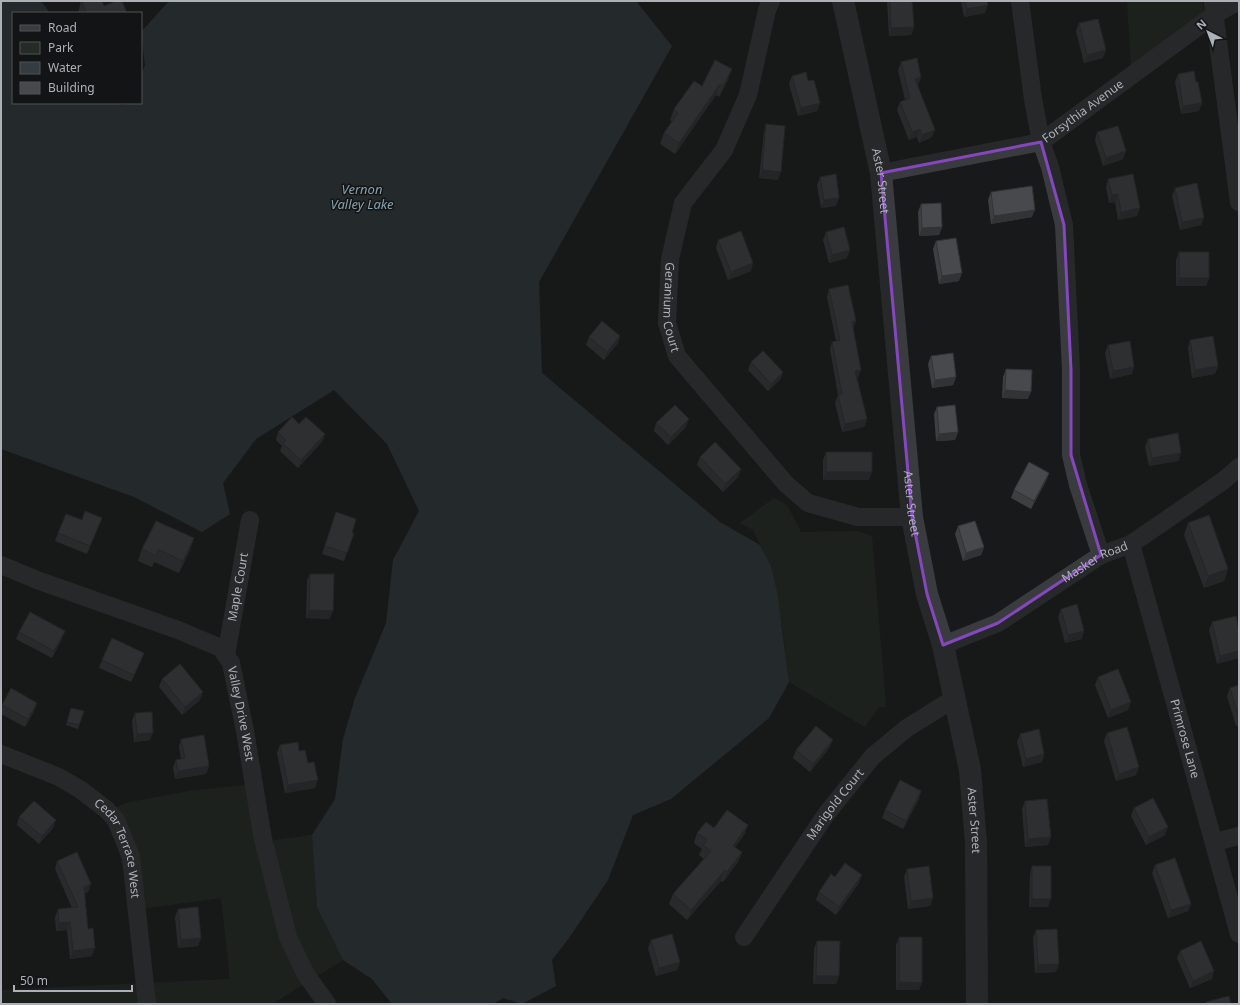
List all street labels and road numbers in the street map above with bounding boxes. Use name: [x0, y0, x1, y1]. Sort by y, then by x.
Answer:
street label: Forsythia Avenue: [1038, 75, 1127, 146]
street label: Aster Street: [868, 146, 894, 215]
street label: Geranium Court: [659, 262, 684, 355]
street label: Aster Street: [900, 470, 925, 538]
street label: Masker Road: [1058, 537, 1130, 587]
street label: Maple Court: [223, 551, 252, 623]
street label: Valley Drive West: [224, 665, 259, 763]
street label: Primrose Lane: [1166, 697, 1205, 780]
street label: Marigold Court: [802, 764, 868, 843]
street label: Aster Street: [963, 787, 985, 854]
street label: Cedar Terrace West: [91, 794, 145, 900]

